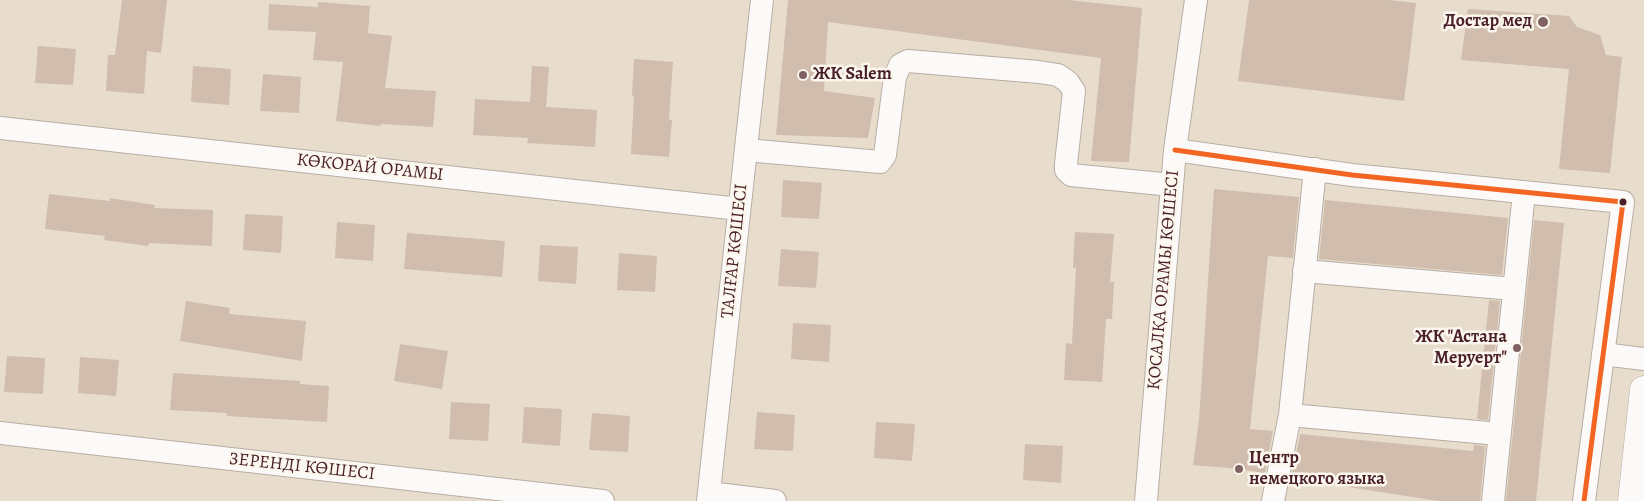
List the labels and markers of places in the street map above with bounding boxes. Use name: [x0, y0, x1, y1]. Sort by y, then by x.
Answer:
place label: Достар мед: [1444, 11, 1532, 33]
marker: Достар мед: [1536, 15, 1550, 29]
place label: ЖК Salem: [813, 64, 892, 86]
marker: ЖК Salem: [797, 69, 809, 81]
unlabelled marker: [1618, 197, 1628, 207]
place label: ЖК "Астана Меруерт": [1415, 327, 1507, 369]
marker: ЖК "Астана Меруерт": [1511, 342, 1523, 354]
place label: Центр немецкого языка: [1249, 448, 1385, 490]
marker: Центр немецкого языка: [1233, 463, 1245, 475]

